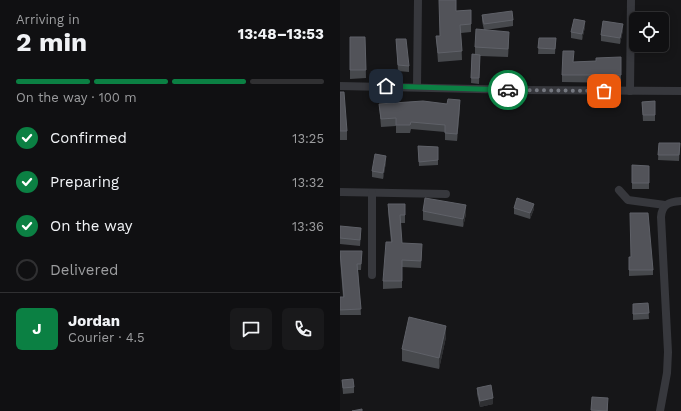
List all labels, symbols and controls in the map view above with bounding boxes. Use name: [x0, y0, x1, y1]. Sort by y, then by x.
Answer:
text: Arriving in: [16, 12, 80, 27]
map controls: [629, 12, 669, 52]
button: locate: [629, 12, 669, 52]
text: 13:48–13:53: [238, 25, 324, 43]
text: 2 min: [16, 27, 87, 57]
pin: [369, 69, 403, 103]
courier: [488, 70, 528, 110]
pin: [587, 74, 621, 108]
icon: home: [375, 75, 397, 97]
icon: car: [497, 79, 519, 101]
icon: bag: [593, 80, 615, 102]
text: On the way · 100 m: [16, 90, 137, 105]
icon: check: [16, 127, 38, 149]
text: Confirmed: [50, 129, 127, 147]
text: 13:25: [292, 131, 324, 146]
icon: check: [16, 171, 38, 193]
text: Preparing: [50, 173, 119, 191]
text: 13:32: [292, 175, 324, 190]
icon: check: [16, 215, 38, 237]
text: On the way: [50, 217, 132, 235]
text: 13:36: [292, 219, 324, 234]
text: Delivered: [50, 261, 118, 279]
button: chat: [230, 308, 272, 350]
button: phone: [282, 308, 324, 350]
text: Jordan: [68, 312, 120, 330]
text: J: [32, 320, 42, 338]
text: Courier · 4.5: [68, 330, 145, 345]

